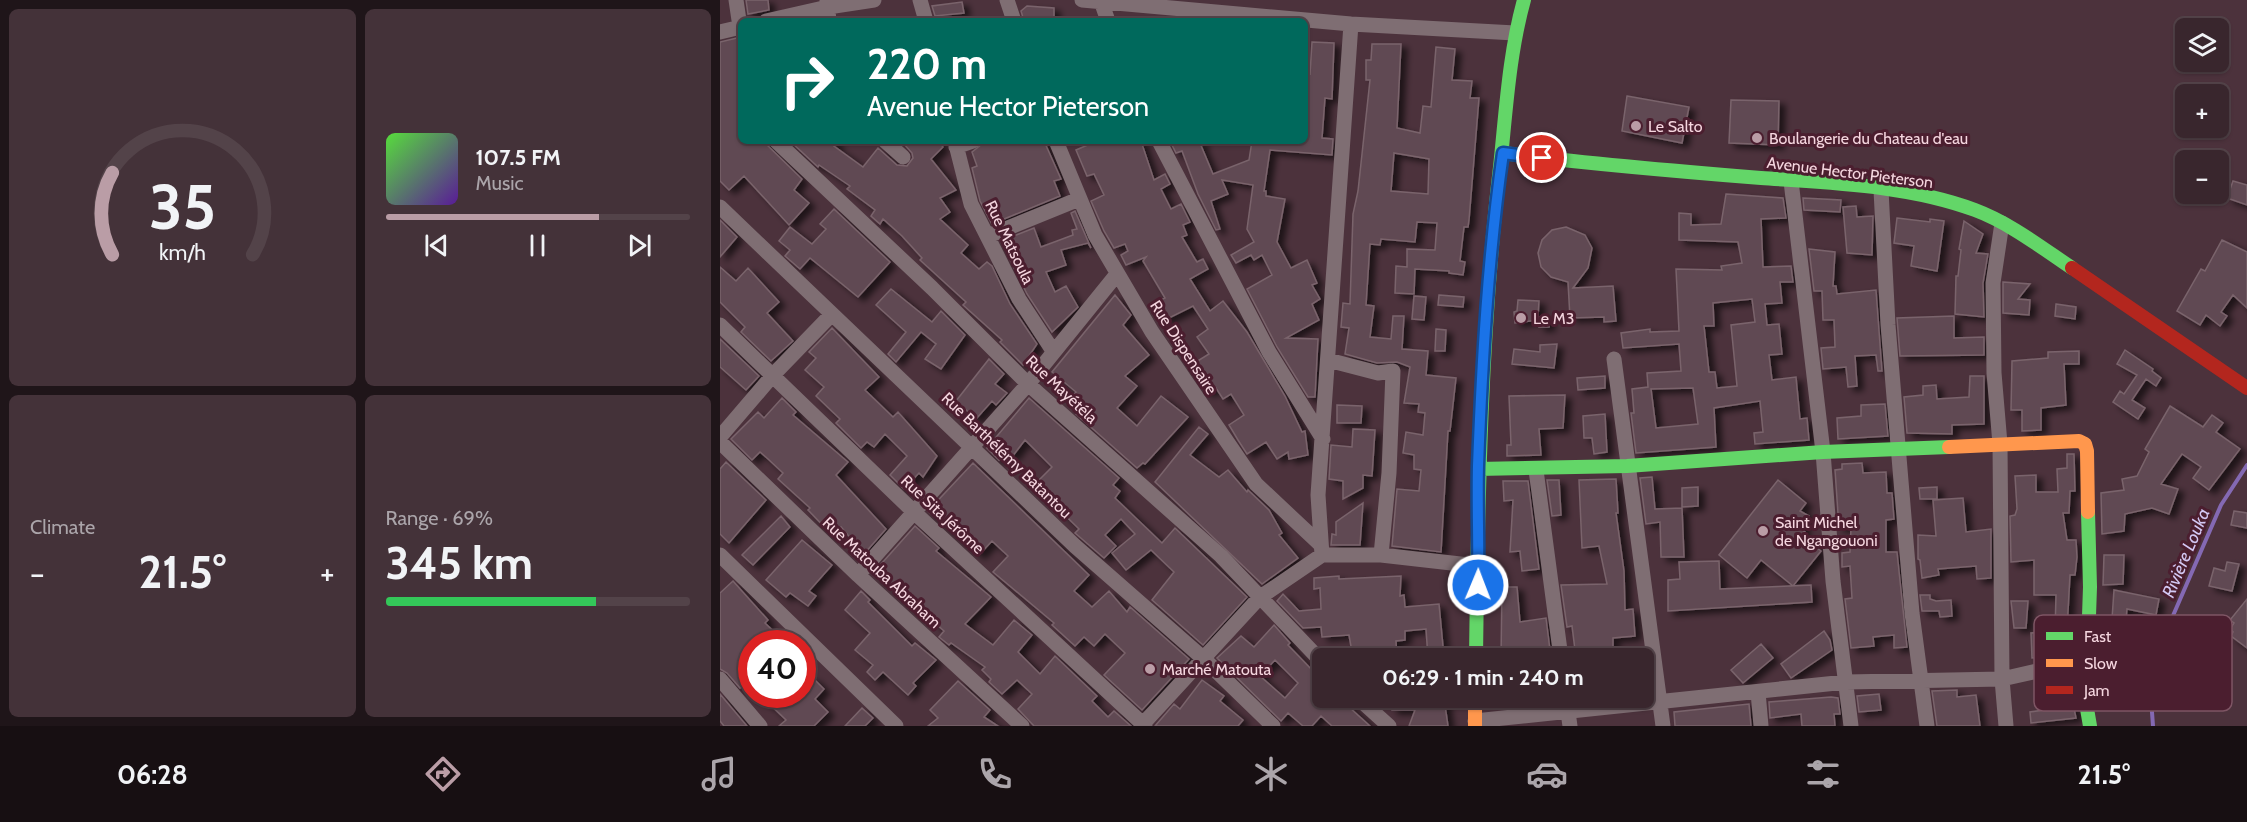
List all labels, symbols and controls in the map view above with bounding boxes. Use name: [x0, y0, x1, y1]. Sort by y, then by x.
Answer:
map controls: [2175, 18, 2229, 204]
button: layers: [2175, 18, 2229, 72]
text: 220 m: [867, 38, 987, 90]
icon: right: [768, 42, 846, 120]
button: +: [2175, 84, 2229, 138]
text: Avenue Hector Pieterson: [867, 90, 1149, 123]
place label: Le Salto: [1648, 117, 1703, 136]
marker: Le Salto: [1629, 119, 1643, 133]
place label: Boulangerie du Chateau d'eau: [1769, 129, 1968, 148]
marker: Boulangerie du Chateau d'eau: [1750, 131, 1764, 145]
pin: [1516, 132, 1567, 183]
icon: arrive: [1525, 141, 1558, 174]
text: 107.5 FM: [476, 144, 561, 171]
button: −: [2175, 150, 2229, 204]
street label: Avenue Hector Pieterson: [1766, 153, 1934, 192]
text: 35: [149, 169, 216, 245]
text: Music: [476, 171, 524, 195]
street label: Rue Matsoula: [981, 197, 1038, 287]
icon: previous: [420, 229, 453, 262]
icon: pause: [521, 229, 554, 262]
icon: next: [623, 229, 656, 262]
text: km/h: [159, 239, 206, 265]
street label: Rue Dispensaire: [1146, 297, 1221, 398]
place label: Le M3: [1533, 309, 1574, 328]
marker: Le M3: [1514, 311, 1528, 325]
street label: Rue Mayétéla: [1022, 351, 1102, 428]
street label: Rue Barthélémy Batantou: [938, 388, 1075, 522]
street label: Rue Sita Jérôme: [897, 471, 988, 558]
water label: Rivière Louka: [2157, 505, 2215, 601]
text: Range · 69%: [386, 506, 493, 530]
street label: Rue Matouba Abraham: [819, 513, 945, 632]
place label: Saint Michel de Ngangouoni: [1775, 513, 1878, 550]
text: Climate: [30, 515, 95, 539]
marker: Saint Michel de Ngangouoni: [1756, 524, 1770, 538]
text: 345 km: [386, 536, 533, 590]
text: 21.5°: [138, 545, 226, 599]
text: −: [30, 553, 45, 593]
text: +: [320, 553, 334, 593]
position arrow: [1446, 553, 1510, 617]
legend: [2034, 615, 2232, 711]
text: Fast: [2084, 627, 2112, 646]
speed limit sign: 40: [738, 630, 816, 708]
text: Slow: [2084, 654, 2118, 673]
place label: Marché Matouta: [1162, 660, 1271, 679]
marker: Marché Matouta: [1143, 662, 1157, 676]
text: 06:29 · 1 min · 240 m: [1382, 664, 1584, 691]
text: Jam: [2083, 681, 2110, 700]
icon: directions: [422, 753, 464, 795]
icon: music: [698, 753, 740, 795]
icon: phone: [974, 753, 1016, 795]
icon: climate: [1250, 753, 1292, 795]
icon: car: [1526, 753, 1568, 795]
icon: filters: [1802, 753, 1844, 795]
text: 06:28: [117, 758, 188, 791]
text: 21.5°: [2077, 758, 2130, 791]

